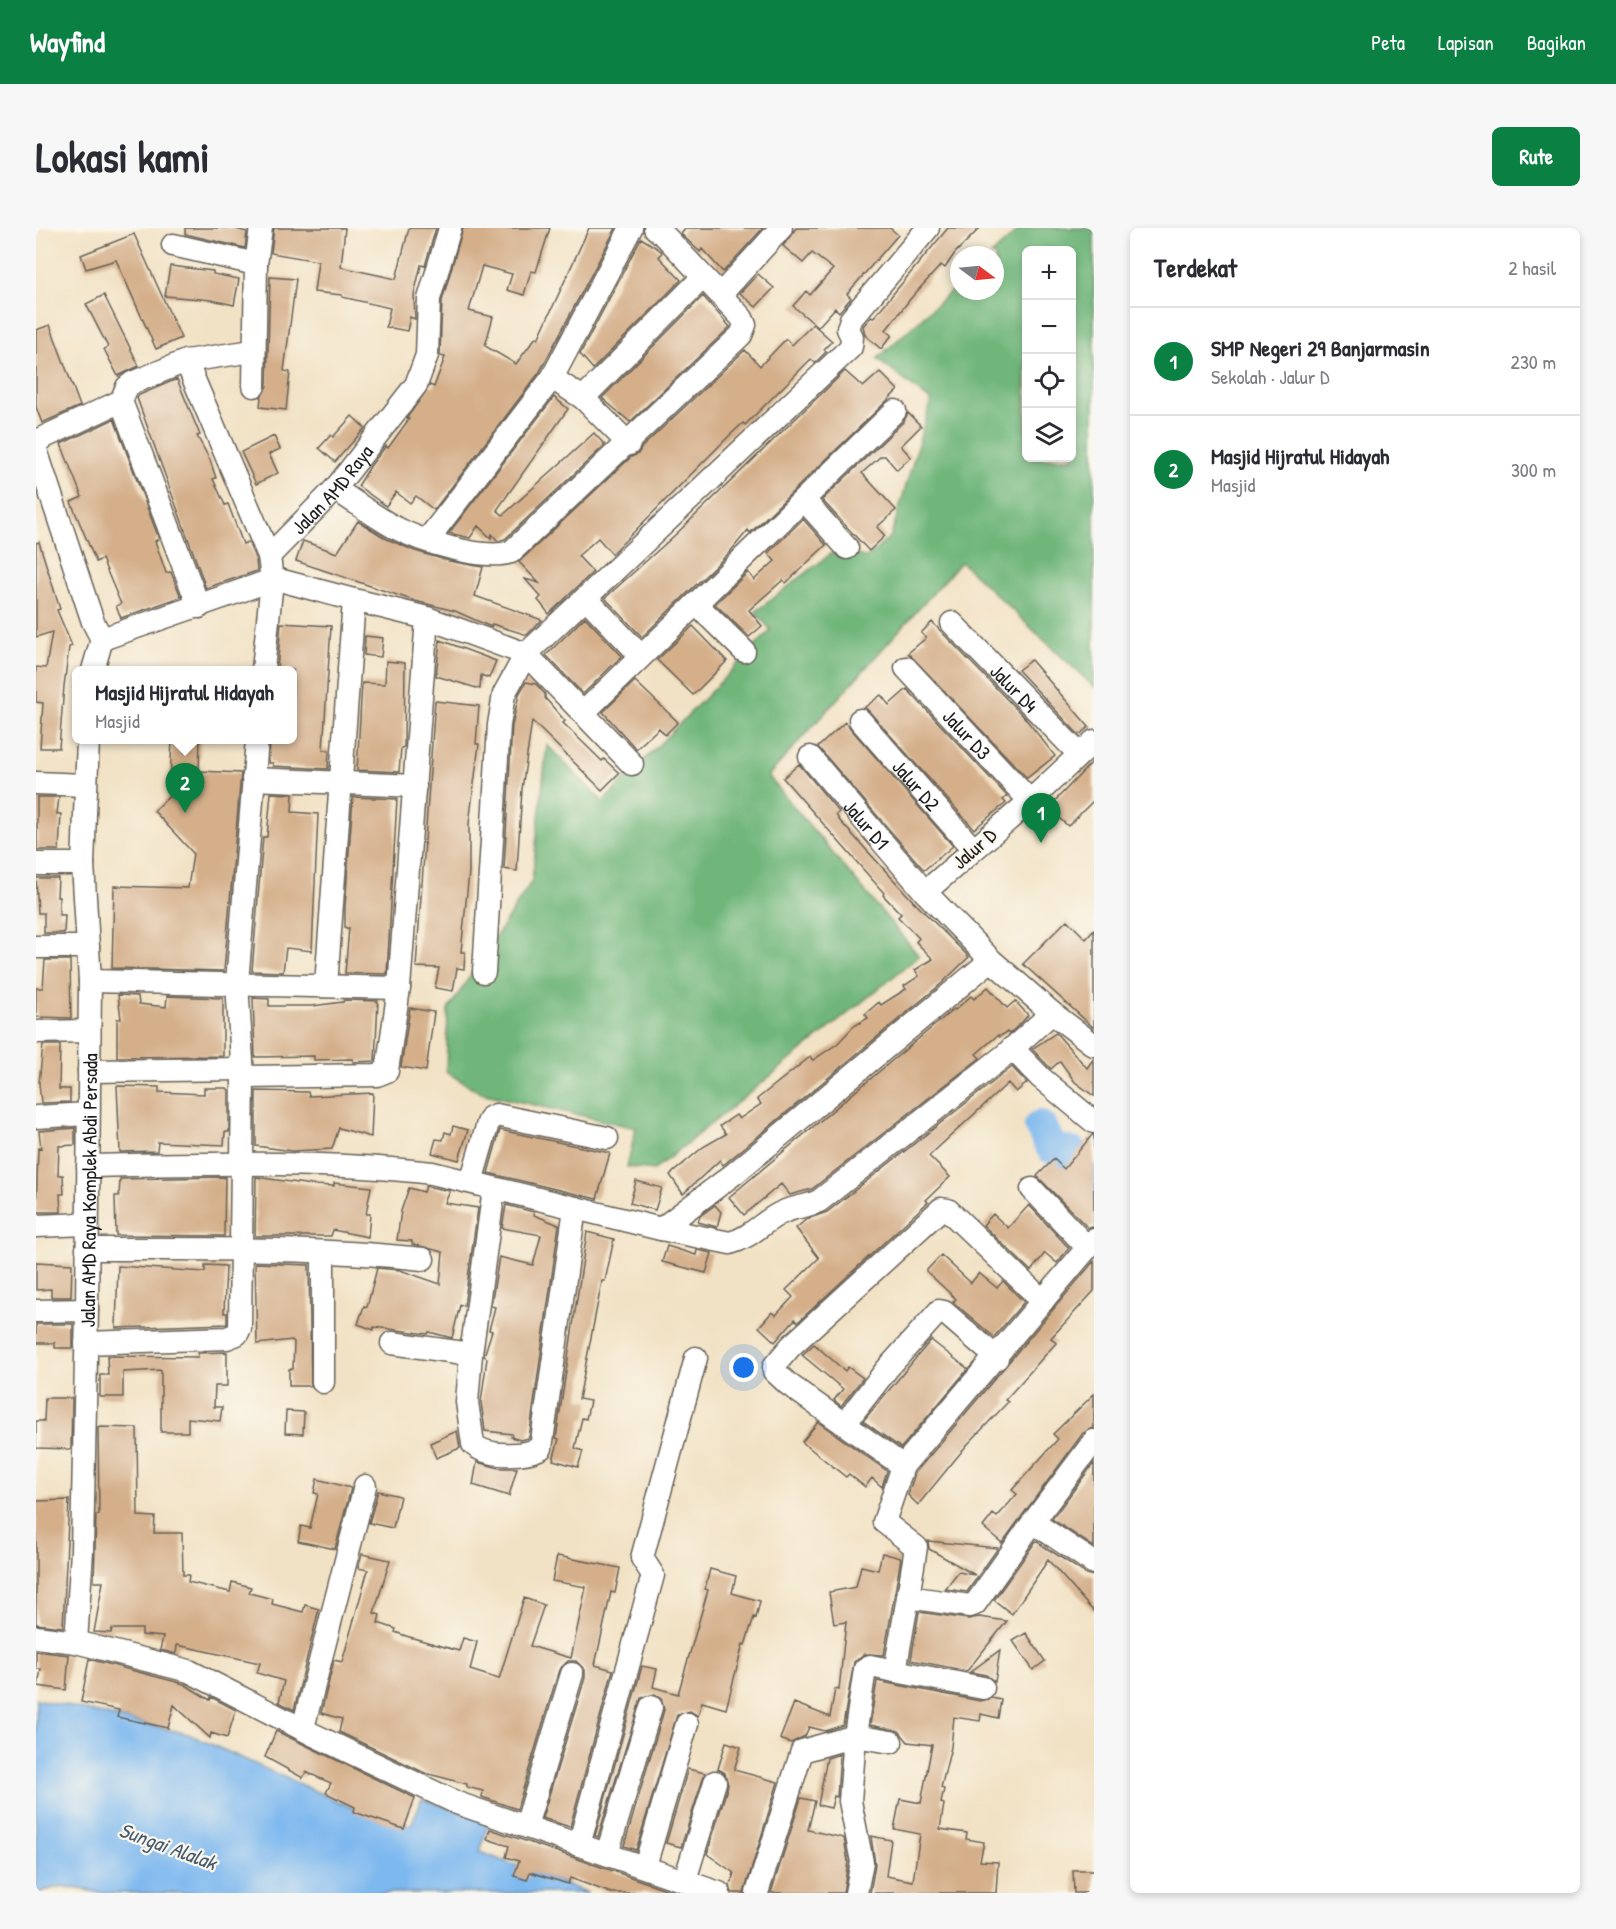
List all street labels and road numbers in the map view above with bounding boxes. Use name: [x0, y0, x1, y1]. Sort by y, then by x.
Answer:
street label: Jalan AMD Raya: [285, 438, 379, 540]
street label: Jalur D4: [985, 657, 1044, 718]
street label: Jalur D3: [937, 703, 998, 765]
street label: Jalur D2: [887, 753, 947, 817]
street label: Jalur D1: [838, 793, 896, 855]
street label: Jalur D: [946, 821, 1002, 875]
street label: Jalan AMD Raya Komplek Abdi Persada: [73, 1053, 103, 1328]

